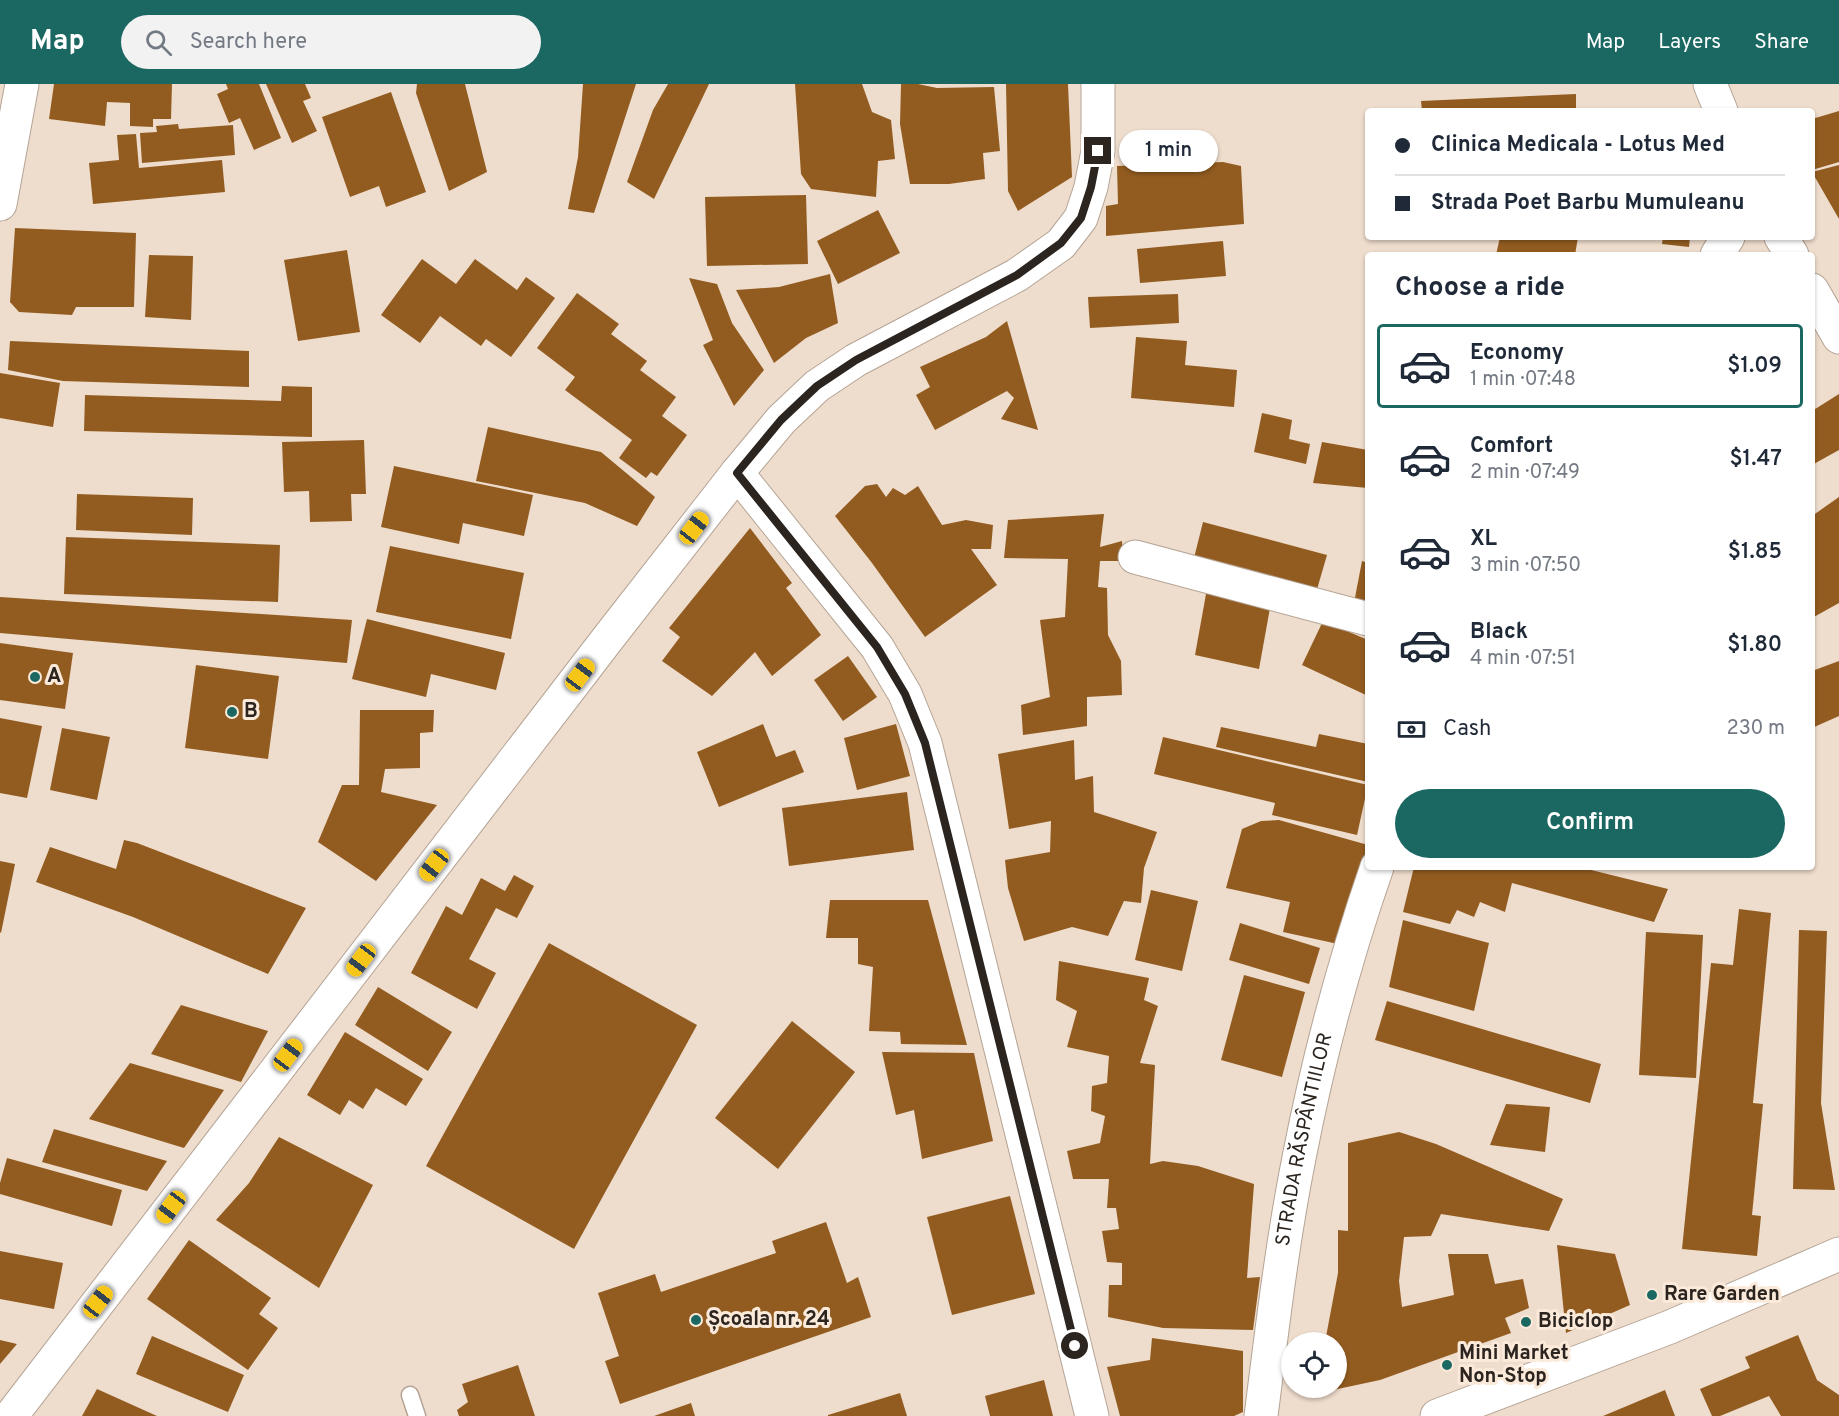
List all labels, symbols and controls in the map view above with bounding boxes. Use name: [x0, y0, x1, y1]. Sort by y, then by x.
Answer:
search box: [121, 15, 541, 69]
text: Map: [30, 24, 85, 60]
icon: search: [142, 26, 175, 59]
text: Search here: [190, 29, 307, 56]
text: Map: [1586, 29, 1625, 56]
text: Layers: [1658, 29, 1721, 56]
text: Share: [1754, 29, 1809, 56]
callout: 1 min: [1119, 130, 1218, 172]
text: Clinica Medicala - Lotus Med: [1431, 132, 1725, 159]
route end: [1084, 137, 1111, 164]
text: 1 min: [1145, 138, 1192, 164]
text: Strada Poet Barbu Mumuleanu: [1431, 190, 1745, 217]
text: Choose a ride: [1395, 271, 1565, 305]
icon: car: [1398, 339, 1452, 393]
text: Economy: [1470, 340, 1564, 367]
text: $1.09: [1727, 353, 1782, 380]
text: 1 min · 07:48: [1470, 367, 1576, 393]
icon: car: [1398, 432, 1452, 486]
text: Comfort: [1470, 433, 1553, 460]
text: $1.47: [1729, 446, 1782, 473]
text: 2 min · 07:49: [1470, 460, 1580, 486]
car: [676, 508, 712, 548]
icon: car: [1398, 525, 1452, 579]
text: XL: [1470, 526, 1497, 553]
text: $1.85: [1728, 539, 1782, 566]
text: 3 min · 07:50: [1470, 553, 1581, 579]
icon: car: [1398, 618, 1452, 672]
text: Black: [1470, 619, 1528, 646]
text: $1.80: [1727, 632, 1782, 659]
text: 4 min · 07:51: [1470, 646, 1576, 672]
car: [562, 655, 598, 695]
place label: A: [47, 664, 61, 690]
marker: A: [28, 670, 42, 684]
place label: B: [244, 699, 258, 725]
marker: B: [225, 705, 239, 719]
icon: cash: [1395, 713, 1428, 746]
text: Cash: [1443, 716, 1492, 743]
text: 230 m: [1726, 716, 1785, 742]
button: Confirm: [1395, 789, 1785, 858]
car: [416, 845, 452, 885]
car: [343, 940, 379, 980]
street label: STRADA RĂSPÂNTIILOR: [1271, 1030, 1340, 1248]
car: [270, 1035, 306, 1075]
car: [153, 1187, 189, 1227]
car: [80, 1282, 116, 1322]
place label: Rare Garden: [1664, 1282, 1780, 1308]
marker: Rare Garden: [1645, 1288, 1659, 1302]
place label: Școala nr. 24: [708, 1307, 830, 1333]
place label: Biciclop: [1538, 1309, 1613, 1335]
marker: Școala nr. 24: [689, 1313, 703, 1327]
marker: Biciclop: [1519, 1315, 1533, 1329]
route start: [1061, 1332, 1088, 1359]
map controls: [1281, 1332, 1347, 1398]
button: locate: [1281, 1332, 1347, 1398]
place label: Mini Market Non-Stop: [1459, 1341, 1569, 1390]
marker: Mini Market Non-Stop: [1440, 1358, 1454, 1372]

